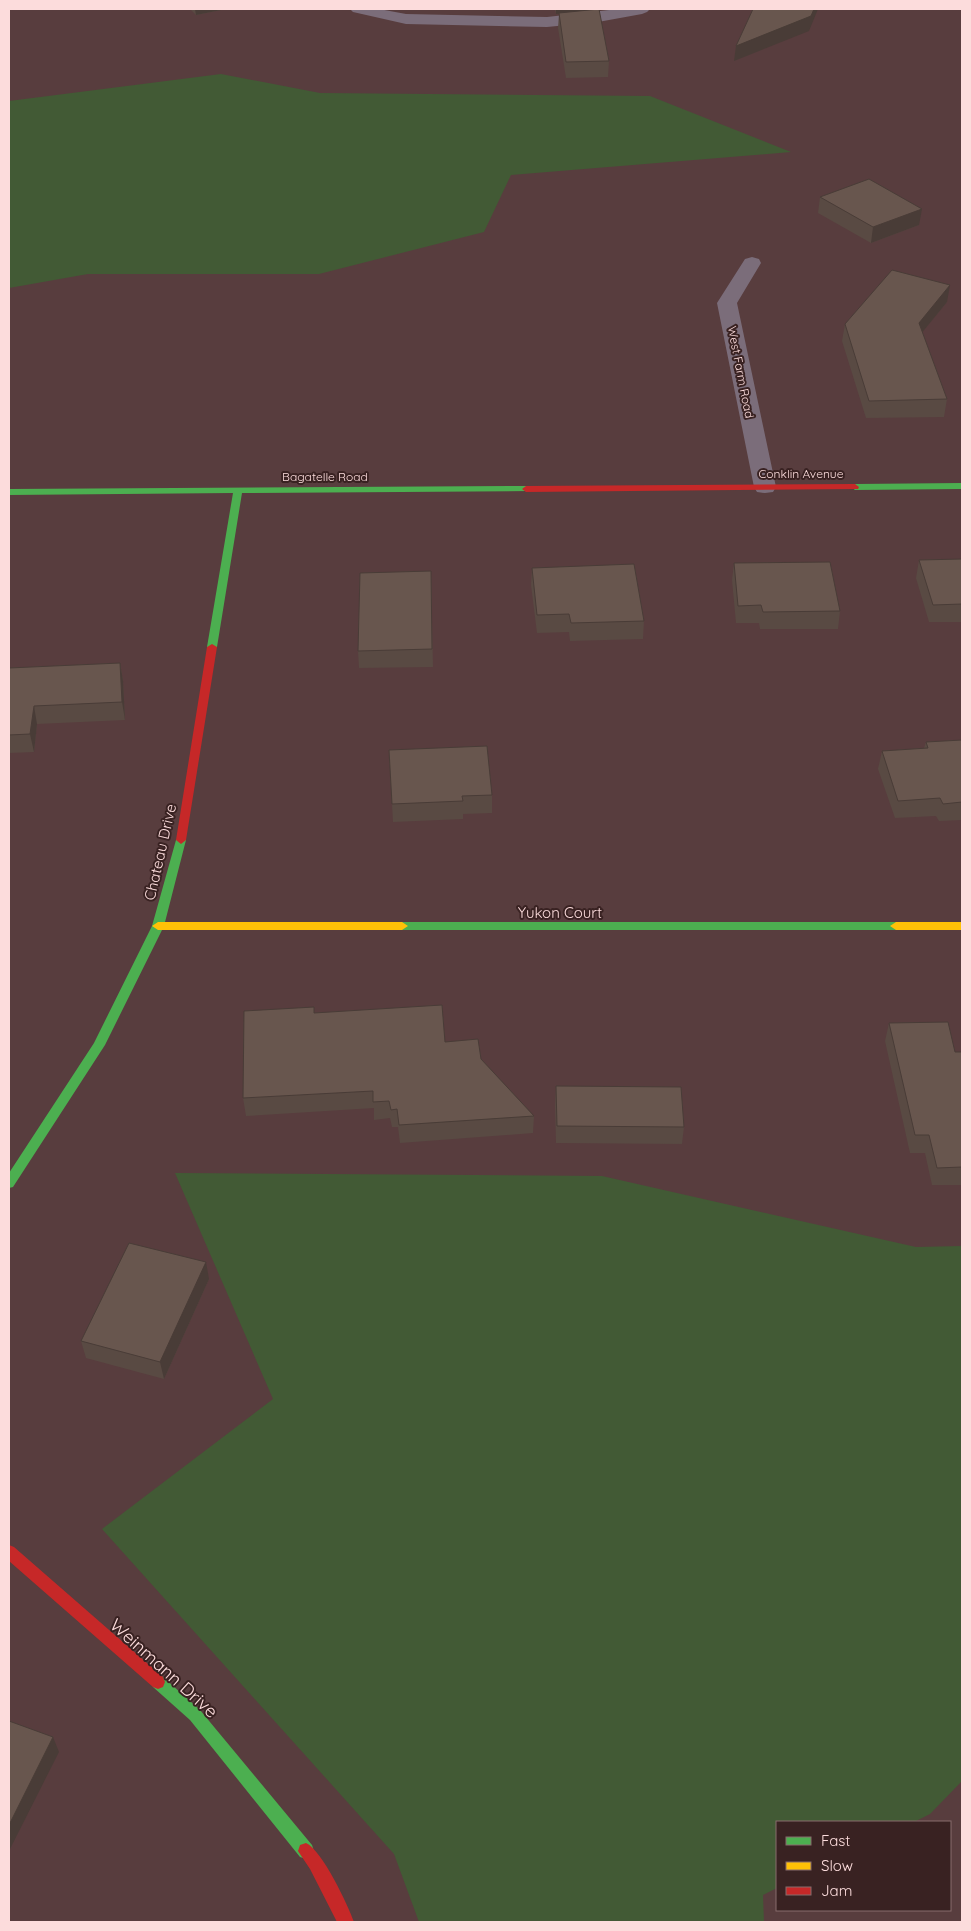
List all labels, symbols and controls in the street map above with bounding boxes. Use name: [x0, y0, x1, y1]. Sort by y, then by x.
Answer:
street label: West Farm Road: [725, 325, 757, 419]
street label: Conklin Avenue: [759, 466, 844, 481]
street label: Bagatelle Road: [282, 469, 368, 484]
street label: Chateau Drive: [140, 802, 180, 902]
street label: Yukon Court: [518, 903, 602, 922]
street label: Weinmann Drive: [105, 1613, 223, 1723]
legend: [776, 1821, 951, 1911]
text: Fast: [821, 1831, 850, 1850]
text: Slow: [821, 1856, 853, 1875]
text: Jam: [821, 1881, 852, 1900]

